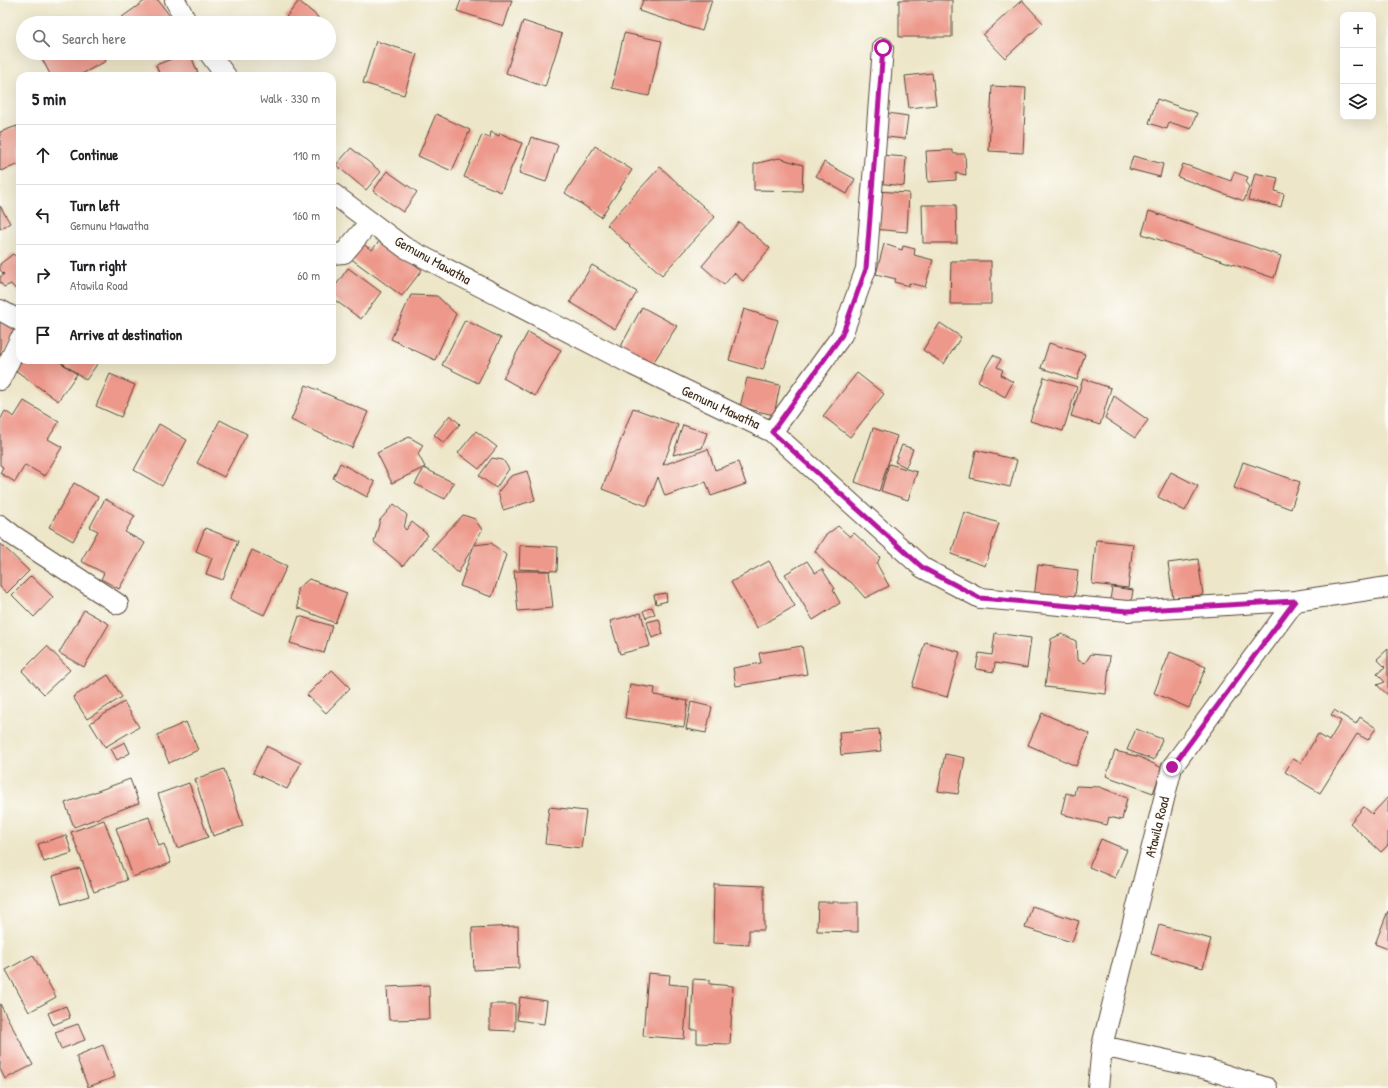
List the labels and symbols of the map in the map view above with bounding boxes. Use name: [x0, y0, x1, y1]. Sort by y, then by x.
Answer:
route start: [874, 39, 892, 57]
street label: Gemunu Mawatha: [392, 231, 475, 289]
street label: Gemunu Mawatha: [679, 380, 764, 433]
route end: [1163, 758, 1181, 776]
street label: Atawila Road: [1140, 794, 1173, 859]

